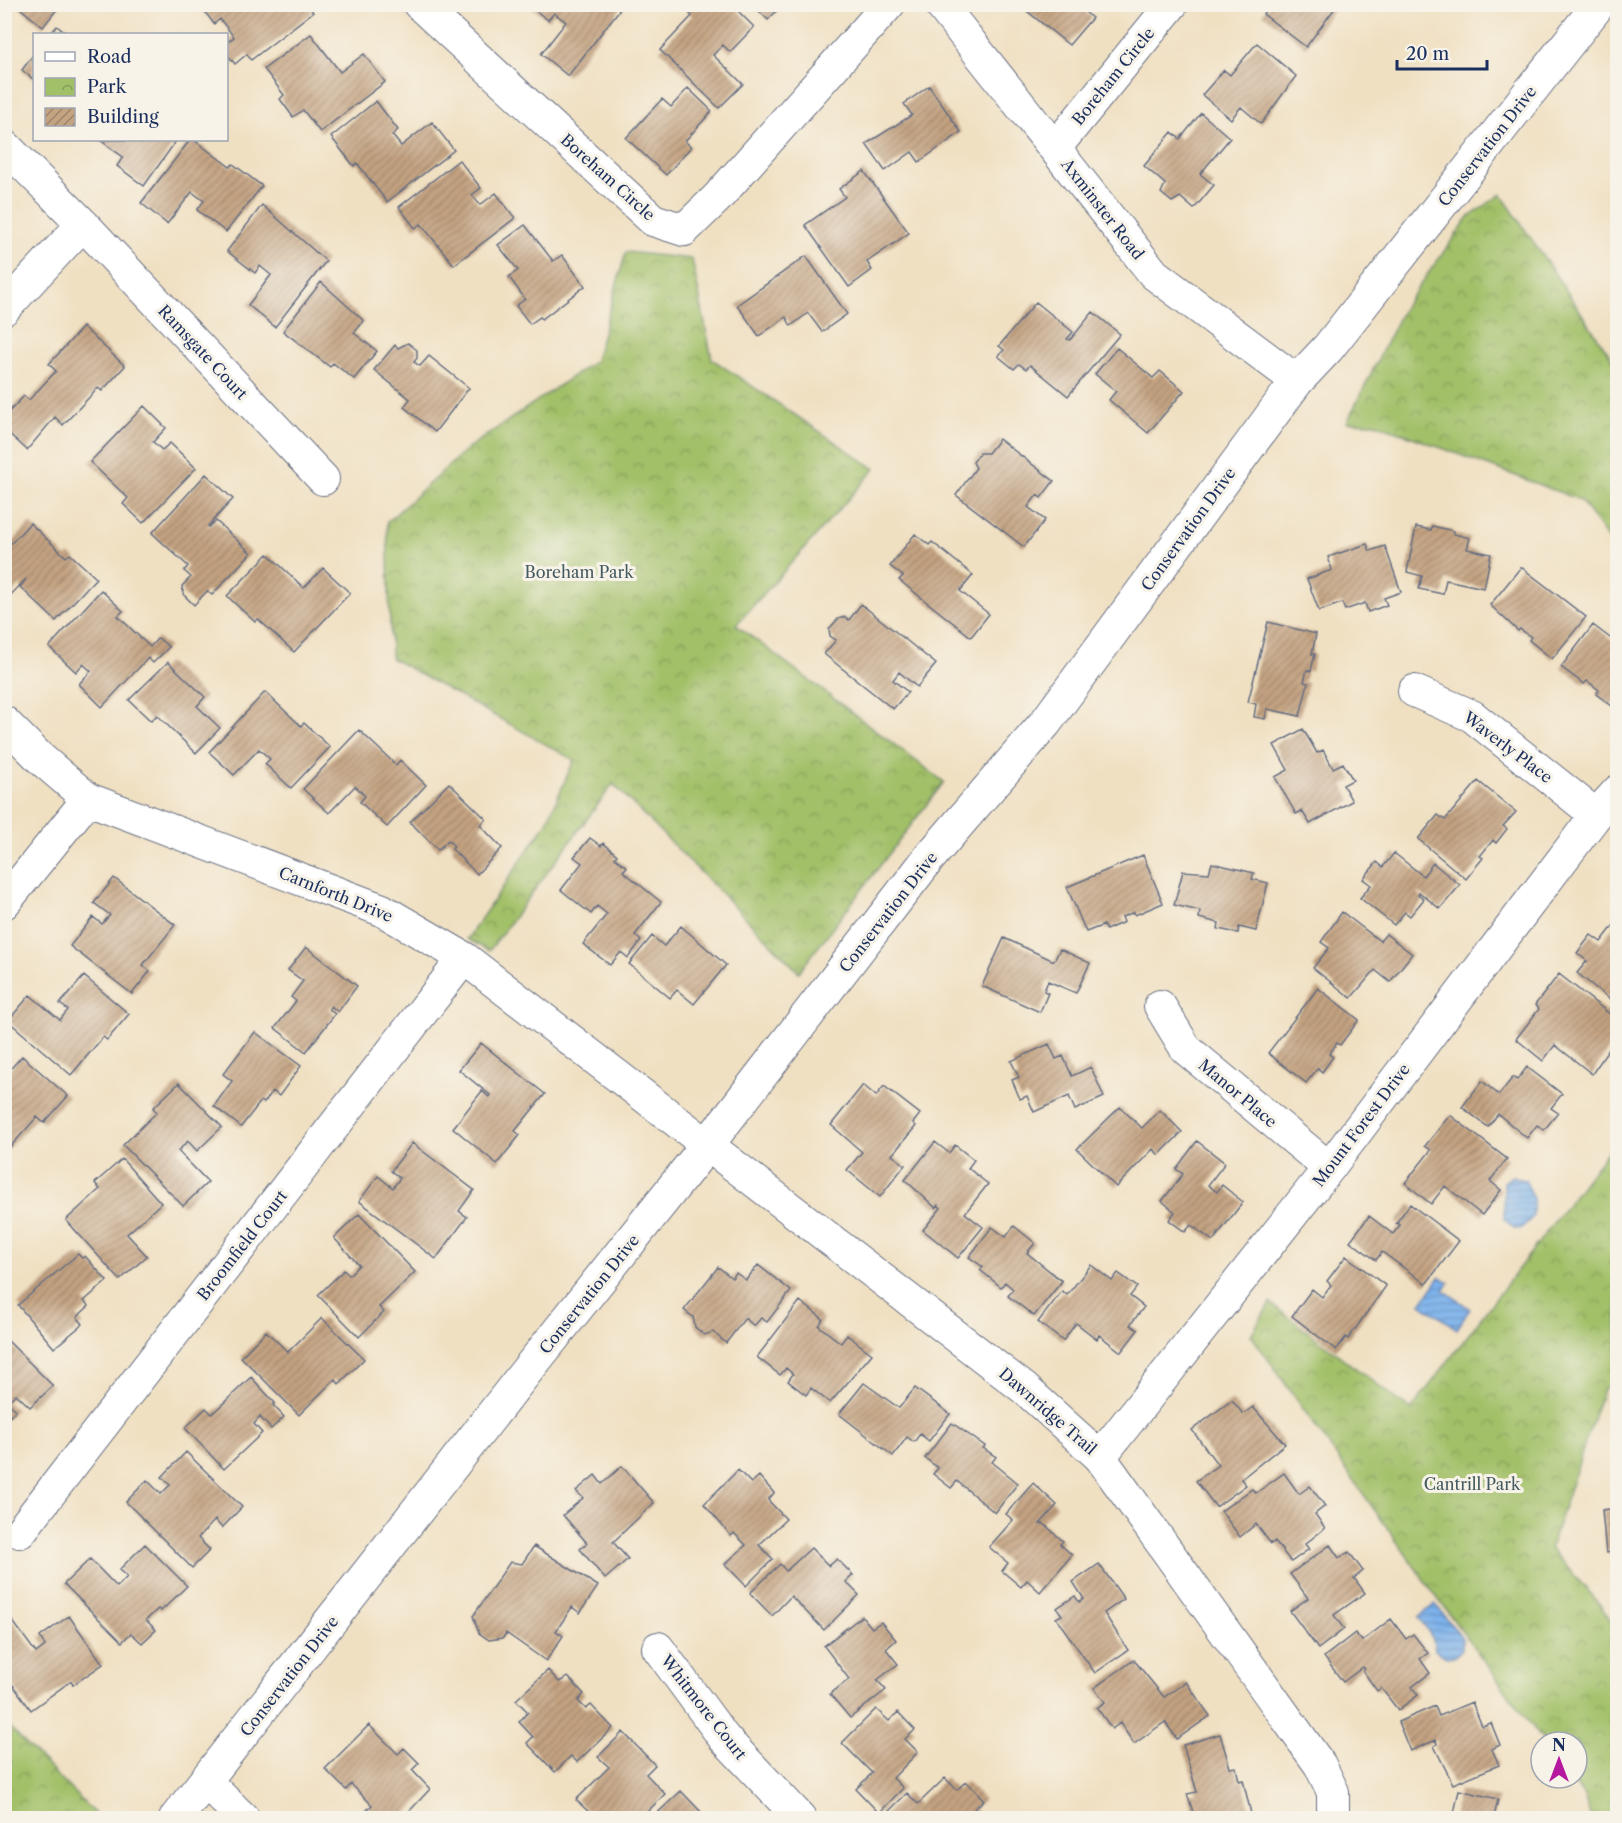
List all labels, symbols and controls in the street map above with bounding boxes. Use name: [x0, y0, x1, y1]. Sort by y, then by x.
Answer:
street label: Boreham Circle: [1067, 23, 1159, 129]
legend: [33, 33, 228, 141]
scale bar: [1397, 33, 1487, 71]
text: 20 m: [1406, 43, 1450, 65]
text: Road: [87, 46, 132, 68]
text: Park: [87, 76, 128, 98]
street label: Conservation Drive: [1434, 82, 1540, 210]
text: Building: [87, 106, 159, 128]
street label: Boreham Circle: [557, 129, 659, 225]
street label: Axminster Road: [1057, 154, 1149, 264]
street label: Ramsgate Court: [154, 301, 252, 404]
street label: Conservation Drive: [1137, 463, 1240, 595]
park label: Boreham Park: [525, 562, 634, 582]
street label: Waverly Place: [1459, 706, 1557, 787]
street label: Conservation Drive: [835, 848, 941, 976]
street label: Carnforth Drive: [276, 862, 396, 926]
street label: Manor Place: [1195, 1054, 1281, 1132]
street label: Mount Forest Drive: [1308, 1060, 1414, 1190]
street label: Broomfield Court: [193, 1186, 291, 1304]
street label: Conservation Drive: [535, 1230, 643, 1358]
street label: Dawnridge Trail: [995, 1363, 1101, 1459]
park label: Cantrill Park: [1424, 1474, 1521, 1494]
street label: Conservation Drive: [236, 1612, 342, 1740]
street label: Whitmore Court: [656, 1650, 751, 1764]
north arrow: [1529, 1730, 1589, 1790]
text: N: [1552, 1735, 1566, 1755]

